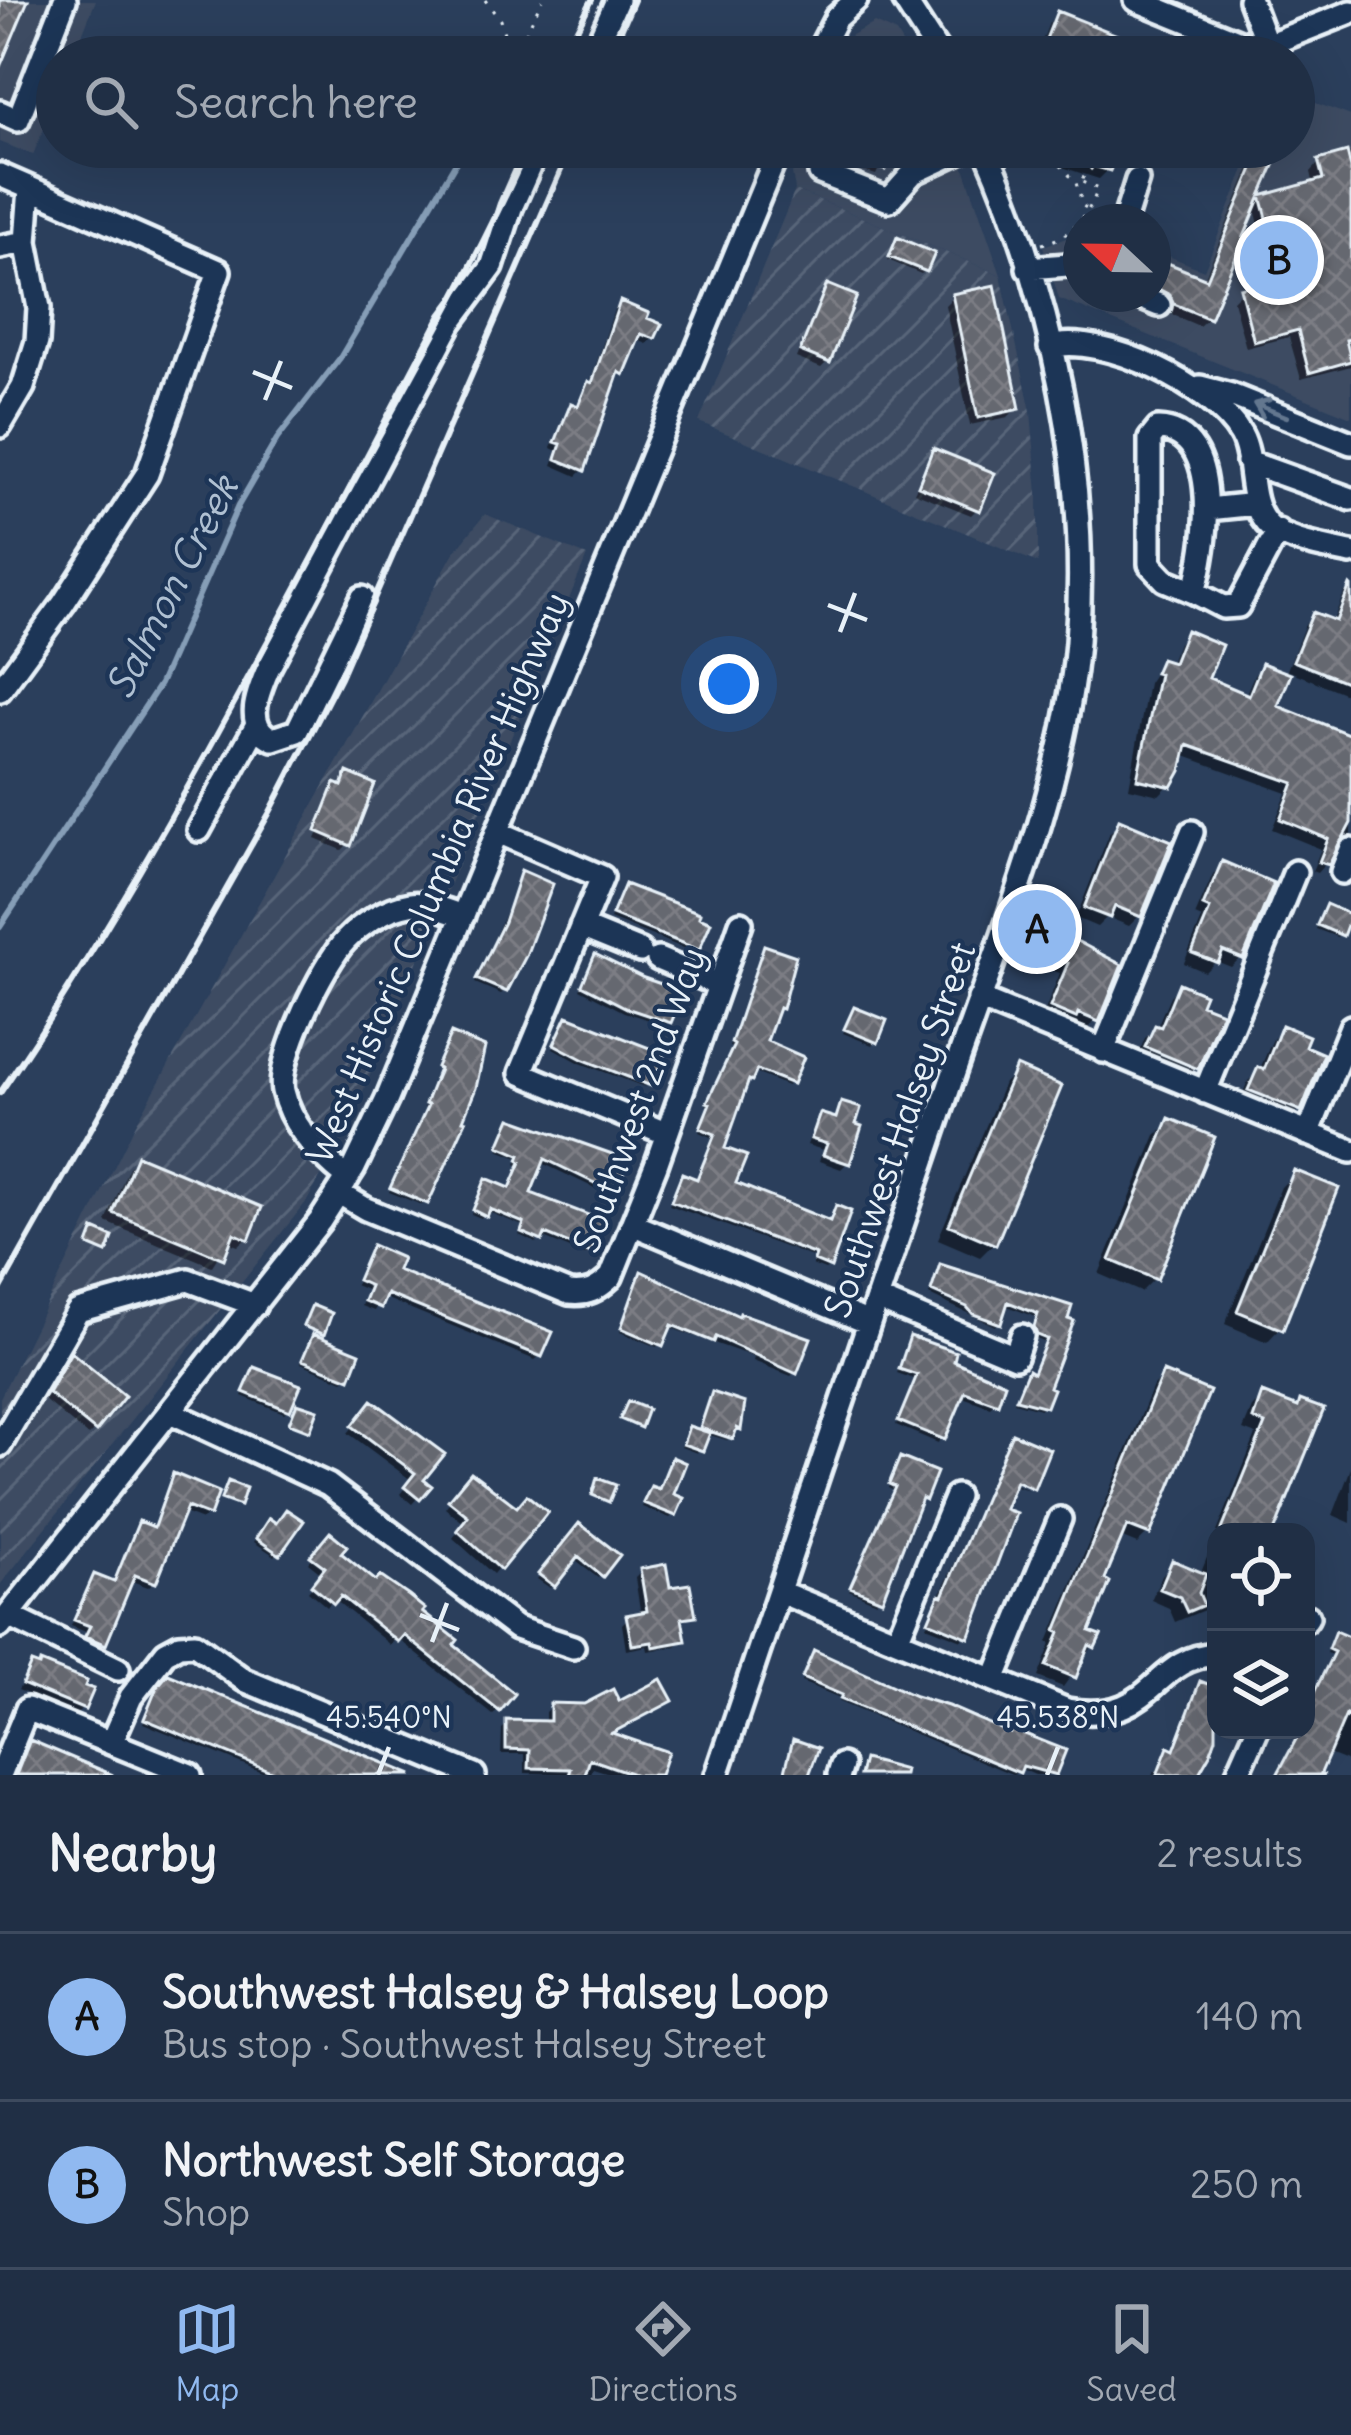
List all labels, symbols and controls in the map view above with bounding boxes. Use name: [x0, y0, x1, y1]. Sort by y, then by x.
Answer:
search box: [36, 36, 1315, 168]
icon: search: [78, 69, 144, 135]
text: Search here: [174, 74, 418, 130]
north arrow: [1063, 204, 1171, 312]
pin: B: [1240, 215, 1318, 305]
one-way arrow: [1252, 398, 1289, 420]
water label: Salmon Creek: [95, 465, 250, 706]
street label: West Historic Columbia River Highway: [297, 586, 579, 1170]
your location: [699, 654, 759, 714]
pin: A: [998, 884, 1076, 974]
street label: Southwest Halsey Street: [815, 936, 985, 1324]
street label: Southwest 2nd Way: [564, 941, 716, 1259]
map controls: [1207, 1523, 1315, 1739]
button: locate: [1207, 1523, 1315, 1631]
button: layers: [1207, 1631, 1315, 1739]
text: 45.540°N: [326, 1698, 452, 1736]
text: 45.538°N: [996, 1698, 1120, 1736]
text: Nearby: [48, 1821, 217, 1885]
text: 2 results: [1156, 1829, 1303, 1878]
text: Southwest Halsey & Halsey Loop: [162, 1964, 829, 2020]
text: A: [74, 1992, 100, 2041]
text: 140 m: [1196, 1992, 1303, 2041]
text: Bus stop · Southwest Halsey Street: [162, 2020, 767, 2069]
text: Northwest Self Storage: [162, 2132, 625, 2188]
text: B: [74, 2160, 100, 2209]
text: 250 m: [1190, 2160, 1303, 2209]
text: Shop: [162, 2188, 250, 2237]
tab: Map: [174, 2296, 240, 2410]
tab: Directions: [589, 2296, 738, 2410]
tab: Saved: [1086, 2296, 1177, 2410]

